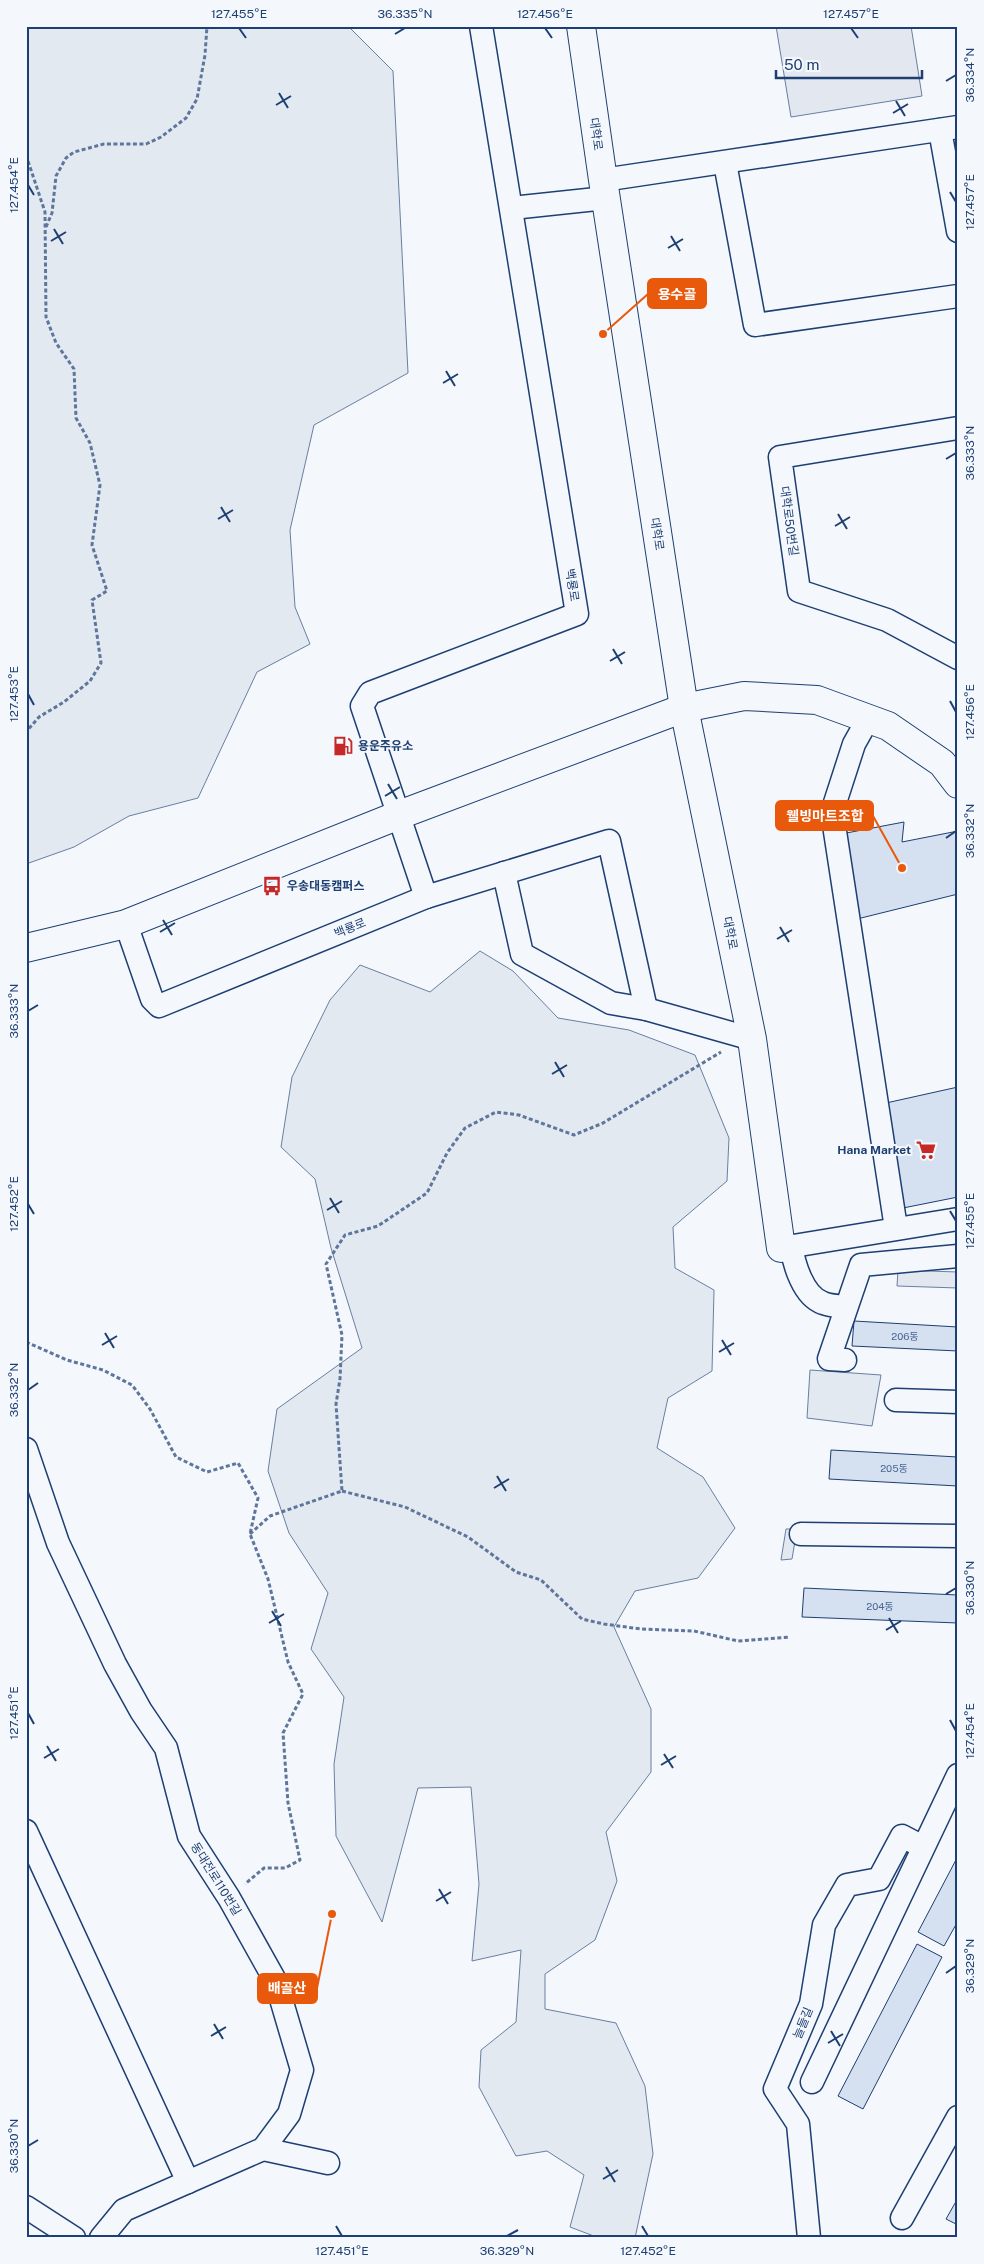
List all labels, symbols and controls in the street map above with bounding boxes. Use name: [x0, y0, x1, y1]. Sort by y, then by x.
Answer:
text: 127.455°E: [211, 7, 267, 21]
text: 36.335°N: [378, 7, 432, 21]
text: 127.456°E: [517, 7, 573, 21]
text: 127.457°E: [823, 7, 879, 21]
scale bar: [776, 48, 923, 80]
text: 36.334°N: [963, 48, 977, 102]
text: 50 m: [784, 56, 819, 73]
street label: 대학로: [587, 117, 605, 151]
text: 127.454°E: [7, 157, 21, 213]
text: 127.457°E: [963, 174, 977, 230]
callout: 용수골: [648, 279, 706, 308]
text: 용수골: [658, 286, 696, 302]
text: 36.333°N: [963, 426, 977, 480]
street label: 대학로50번길: [777, 485, 801, 557]
street label: 대학로: [647, 517, 667, 551]
street label: 백룡로: [562, 568, 582, 602]
text: 127.453°E: [7, 666, 21, 722]
text: 127.456°E: [963, 684, 977, 740]
fuel station icon: 용운주유소: [332, 735, 354, 757]
place label: 용운주유소: [358, 739, 413, 753]
callout: 웰빙마트조합: [776, 801, 873, 830]
text: 36.332°N: [963, 804, 977, 858]
text: 웰빙마트조합: [786, 808, 864, 824]
bus stop icon: 우송대동캠퍼스: [261, 875, 283, 897]
place label: 우송대동캠퍼스: [287, 879, 364, 893]
street label: 백룡로: [332, 915, 368, 941]
street label: 대학로: [720, 915, 740, 951]
text: 36.333°N: [7, 984, 21, 1038]
supermarket icon: Hana Market: [915, 1139, 937, 1161]
place label: Hana Market: [837, 1143, 911, 1157]
text: 127.452°E: [7, 1176, 21, 1232]
text: 127.455°E: [963, 1193, 977, 1249]
house number: 206동: [891, 1330, 919, 1342]
text: 36.332°N: [7, 1363, 21, 1417]
house number: 205동: [880, 1462, 908, 1474]
text: 36.330°N: [963, 1561, 977, 1615]
house number: 204동: [866, 1600, 894, 1612]
text: 127.451°E: [7, 1686, 21, 1740]
text: 127.454°E: [963, 1703, 977, 1759]
street label: 동대전로110번길: [188, 1840, 244, 1918]
text: 36.329°N: [963, 1939, 977, 1993]
callout: 배골산: [258, 1974, 317, 2003]
text: 배골산: [268, 1980, 306, 1996]
street label: 늘들길: [790, 2005, 816, 2041]
text: 36.330°N: [7, 2119, 21, 2173]
text: 127.451°E: [315, 2244, 369, 2258]
text: 36.329°N: [480, 2244, 534, 2258]
text: 127.452°E: [620, 2244, 676, 2258]

